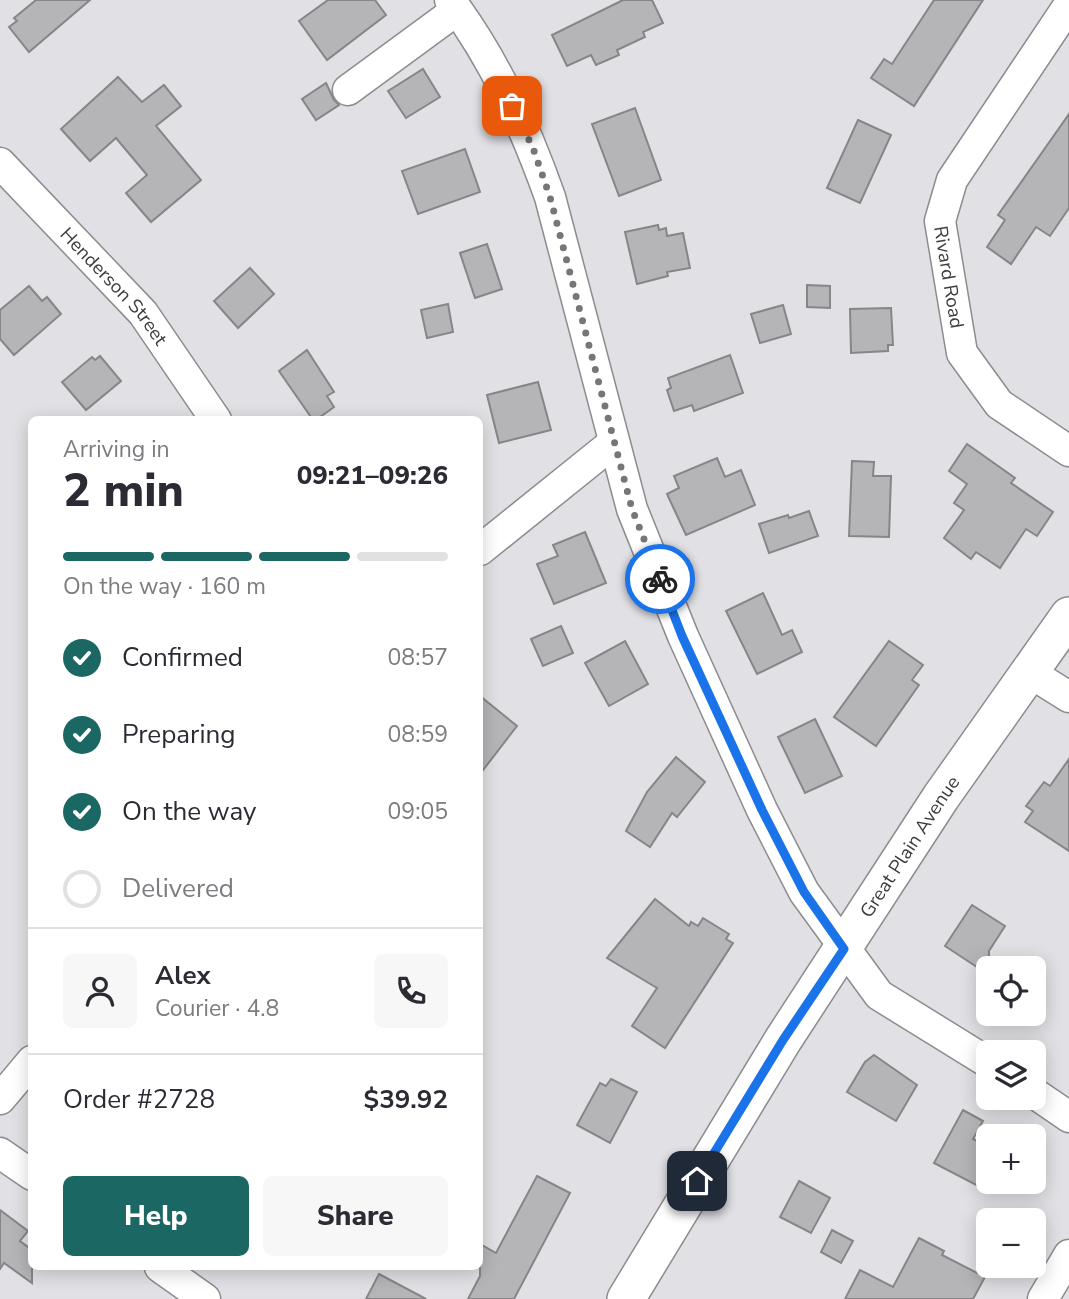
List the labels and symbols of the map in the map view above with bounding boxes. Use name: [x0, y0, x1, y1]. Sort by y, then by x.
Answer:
pin: [482, 76, 542, 136]
street label: Henderson Street: [54, 222, 173, 351]
street label: Rivard Road: [927, 224, 970, 330]
courier: [625, 544, 695, 614]
street label: Great Plain Avenue: [854, 771, 966, 923]
pin: [667, 1151, 727, 1211]

